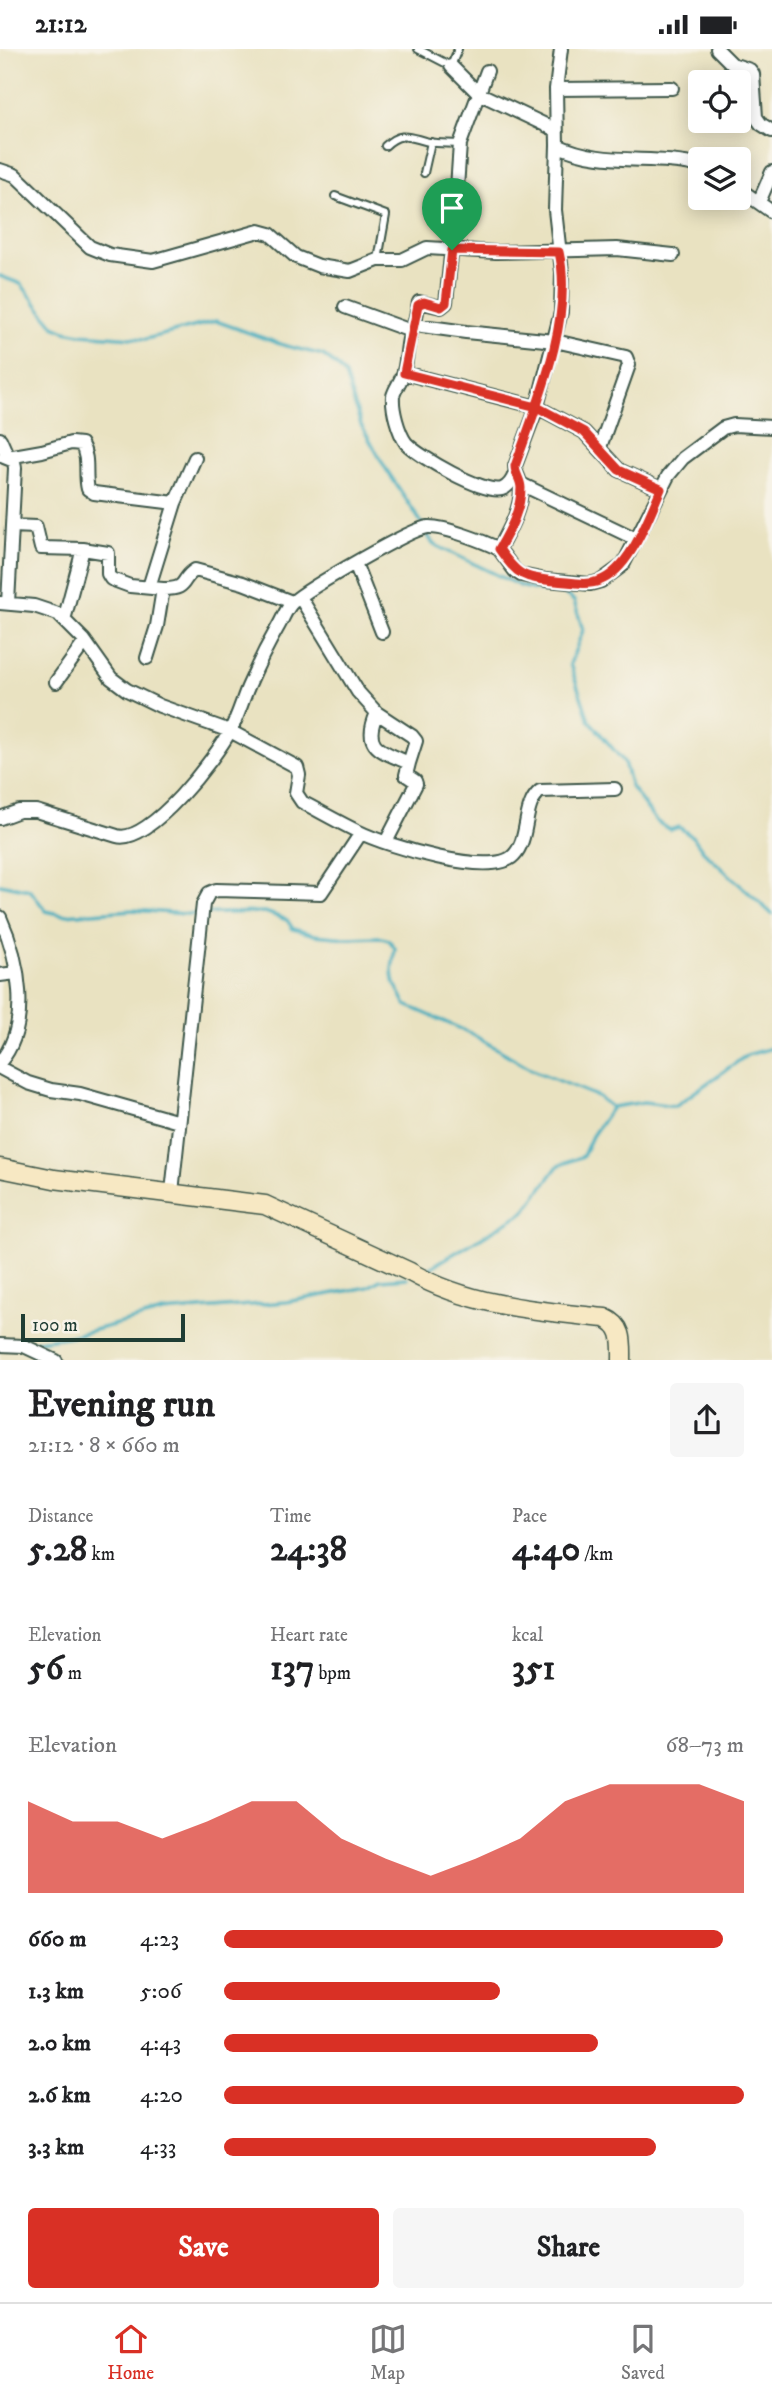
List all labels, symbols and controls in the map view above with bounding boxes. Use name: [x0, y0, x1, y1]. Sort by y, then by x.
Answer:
text: 21:12: [35, 8, 86, 41]
map controls: [688, 70, 751, 210]
button: locate: [688, 70, 751, 133]
button: layers: [688, 147, 751, 210]
pin: [422, 178, 482, 250]
icon: arrive: [433, 189, 471, 227]
scale bar: [21, 1311, 186, 1343]
text: 100 m: [32, 1314, 78, 1337]
text: Evening run: [28, 1381, 215, 1429]
button: share: [670, 1383, 744, 1457]
text: 21:12 · 8 × 660 m: [28, 1431, 180, 1460]
text: Distance: [28, 1505, 93, 1528]
text: Time: [270, 1505, 311, 1528]
text: Pace: [512, 1505, 547, 1528]
text: 5.28: [28, 1528, 87, 1572]
text: 24:38: [270, 1528, 347, 1572]
text: 4:40: [512, 1528, 580, 1572]
text: km: [87, 1543, 115, 1566]
text: /km: [580, 1543, 613, 1566]
text: Elevation: [28, 1624, 102, 1647]
text: Heart rate: [270, 1624, 348, 1647]
text: kcal: [512, 1624, 543, 1647]
text: 56: [28, 1647, 64, 1691]
text: 137: [270, 1647, 314, 1691]
text: 351: [512, 1647, 555, 1691]
text: m: [64, 1662, 82, 1685]
text: bpm: [314, 1662, 351, 1685]
text: Elevation: [28, 1731, 117, 1760]
text: 68–73 m: [665, 1731, 744, 1760]
text: 660 m: [28, 1925, 87, 1954]
text: 4:23: [140, 1925, 179, 1954]
text: 1.3 km: [28, 1977, 84, 2006]
text: 5:06: [140, 1977, 182, 2006]
text: 2.0 km: [28, 2029, 91, 2058]
text: 4:43: [140, 2029, 181, 2058]
text: 2.6 km: [28, 2081, 91, 2110]
text: 4:20: [140, 2081, 183, 2110]
text: 3.3 km: [28, 2133, 84, 2162]
text: 4:33: [140, 2133, 176, 2162]
button: Save: [28, 2208, 379, 2288]
button: Share: [393, 2208, 744, 2288]
tab: Home: [107, 2320, 154, 2385]
tab: Map: [369, 2320, 407, 2385]
tab: Saved: [621, 2320, 665, 2385]

